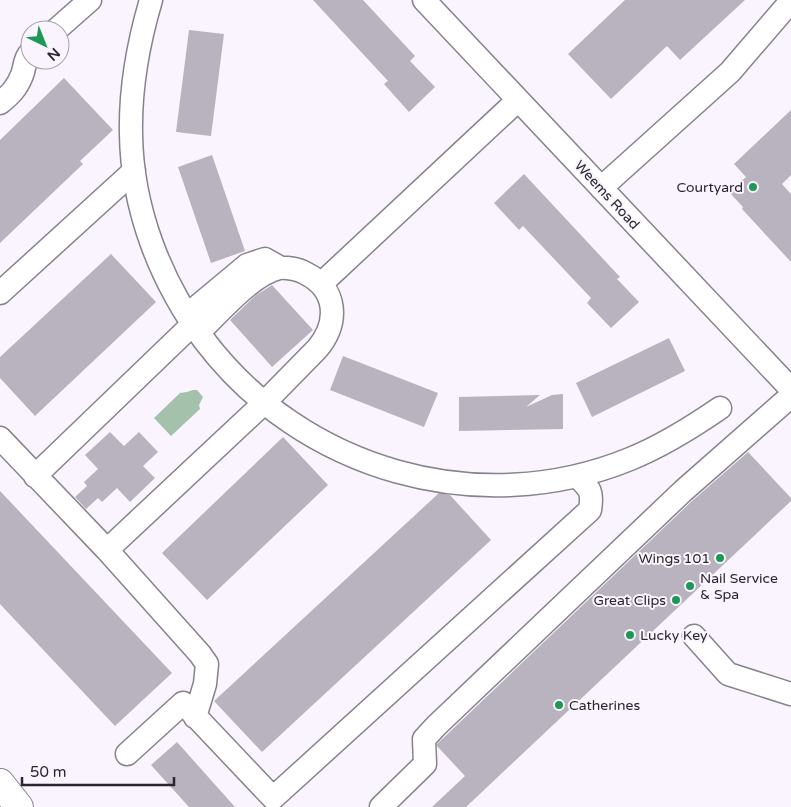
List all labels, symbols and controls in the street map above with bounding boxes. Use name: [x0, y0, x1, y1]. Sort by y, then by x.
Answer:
north arrow: [20, 20, 70, 70]
text: N: [44, 44, 63, 64]
street label: Weems Road: [571, 157, 643, 233]
place label: Courtyard: [677, 179, 743, 196]
marker: Courtyard: [747, 181, 759, 193]
place label: Wings 101: [638, 550, 710, 567]
marker: Wings 101: [714, 552, 726, 564]
place label: Nail Service & Spa: [700, 570, 778, 603]
marker: Nail Service & Spa: [684, 580, 696, 592]
place label: Great Clips: [593, 592, 666, 609]
marker: Great Clips: [670, 594, 682, 606]
place label: Lucky Key: [640, 627, 708, 644]
marker: Lucky Key: [624, 629, 636, 641]
place label: Catherines: [569, 697, 641, 714]
marker: Catherines: [553, 699, 565, 711]
scale bar: [22, 754, 175, 786]
text: 50 m: [30, 763, 67, 781]

